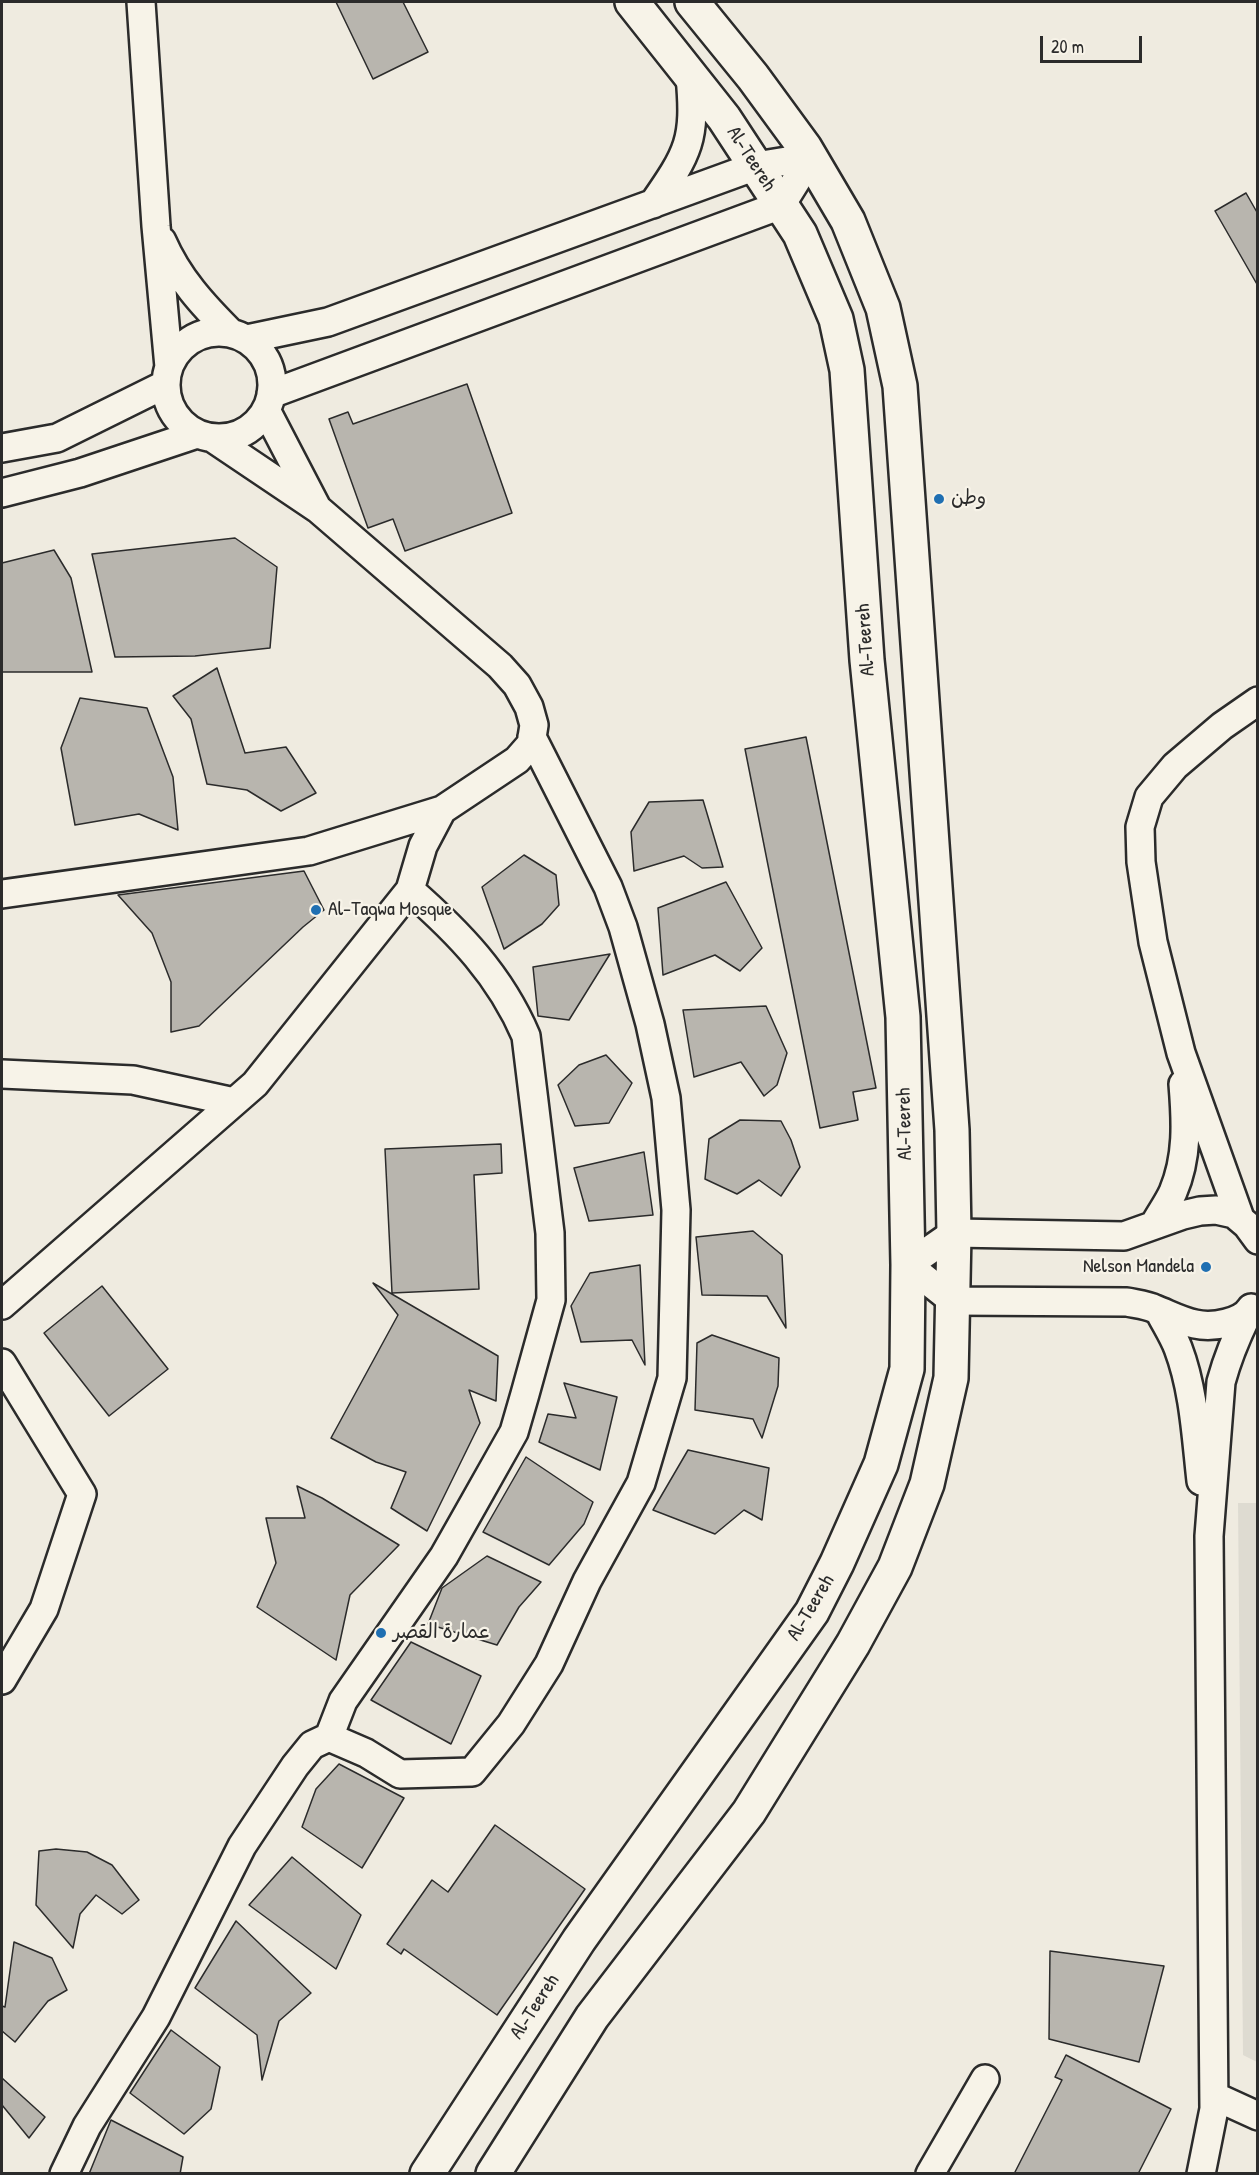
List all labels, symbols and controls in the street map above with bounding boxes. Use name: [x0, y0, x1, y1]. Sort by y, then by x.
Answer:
scale bar: [1043, 24, 1145, 62]
text: 20 m: [1051, 34, 1084, 59]
street label: Al-Teereh: [721, 122, 781, 196]
place label: وطن: [951, 487, 986, 511]
marker: وطن: [932, 492, 946, 506]
street label: Al-Teereh: [852, 603, 880, 677]
place label: Al-Taqwa Mosque: [328, 898, 452, 922]
marker: Al-Taqwa Mosque: [309, 903, 323, 917]
street label: Al-Teereh: [892, 1088, 918, 1160]
place label: Nelson Mandela: [1083, 1255, 1194, 1279]
marker: Nelson Mandela: [1199, 1260, 1213, 1274]
street label: Al-Teereh: [782, 1571, 840, 1645]
place label: عمارة القصر: [393, 1621, 491, 1645]
marker: عمارة القصر: [374, 1626, 388, 1640]
street label: Al-Teereh: [505, 1970, 565, 2044]

